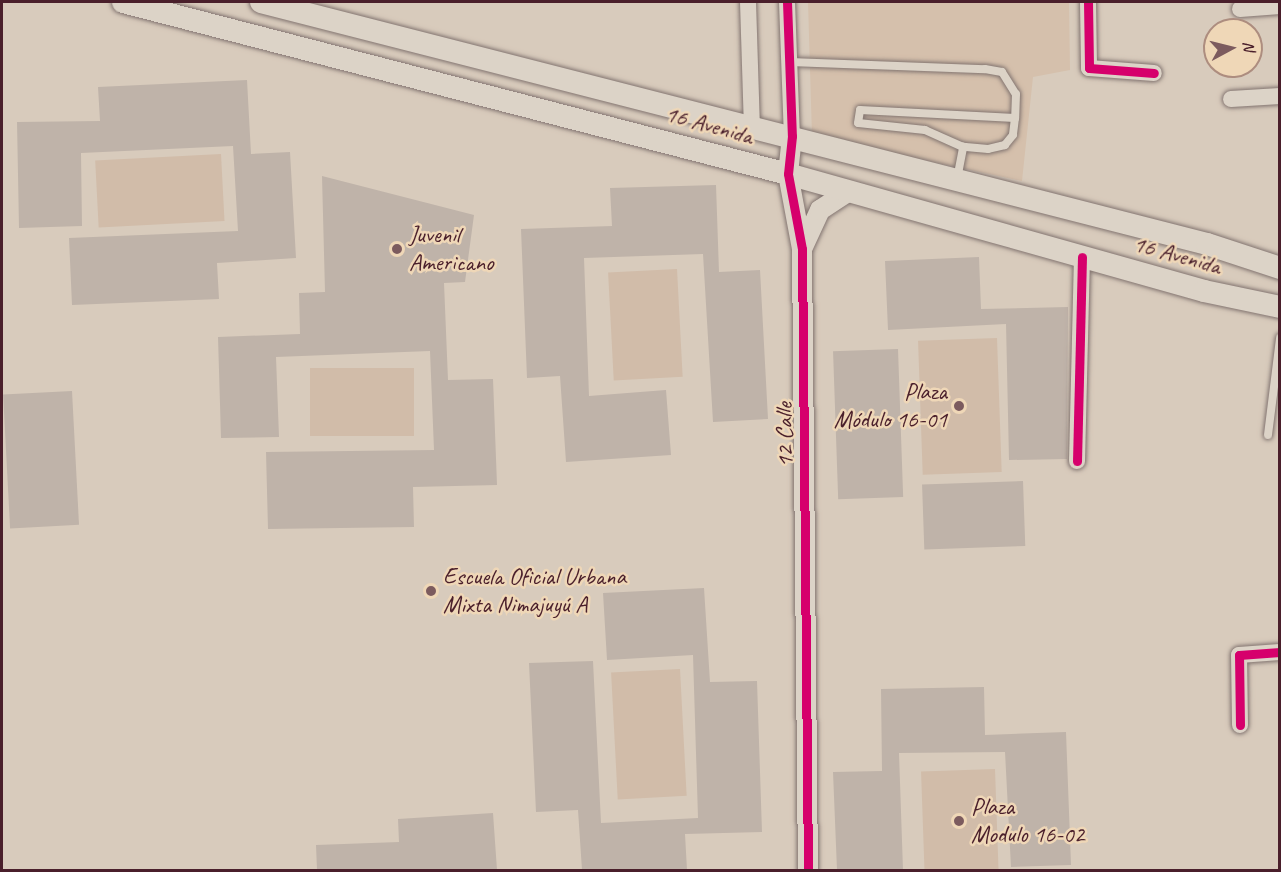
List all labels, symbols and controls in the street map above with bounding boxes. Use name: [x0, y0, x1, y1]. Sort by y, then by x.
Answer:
north arrow: [1203, 18, 1263, 78]
text: N: [1238, 40, 1259, 52]
street label: 16 Avenida: [662, 99, 756, 151]
place label: Juvenil Americano: [409, 221, 493, 277]
street label: 16 Avenida: [1130, 229, 1224, 281]
marker: Juvenil Americano: [390, 242, 404, 256]
place label: Plaza Módulo 16-01: [834, 378, 947, 434]
marker: Plaza Módulo 16-01: [952, 399, 966, 413]
street label: 12 Calle: [770, 402, 800, 468]
place label: Escuela Oficial Urbana Mixta Nimajuyú A: [443, 563, 626, 619]
marker: Escuela Oficial Urbana Mixta Nimajuyú A: [424, 584, 438, 598]
place label: Plaza Modulo 16-02: [971, 793, 1084, 849]
marker: Plaza Modulo 16-02: [952, 814, 966, 828]

